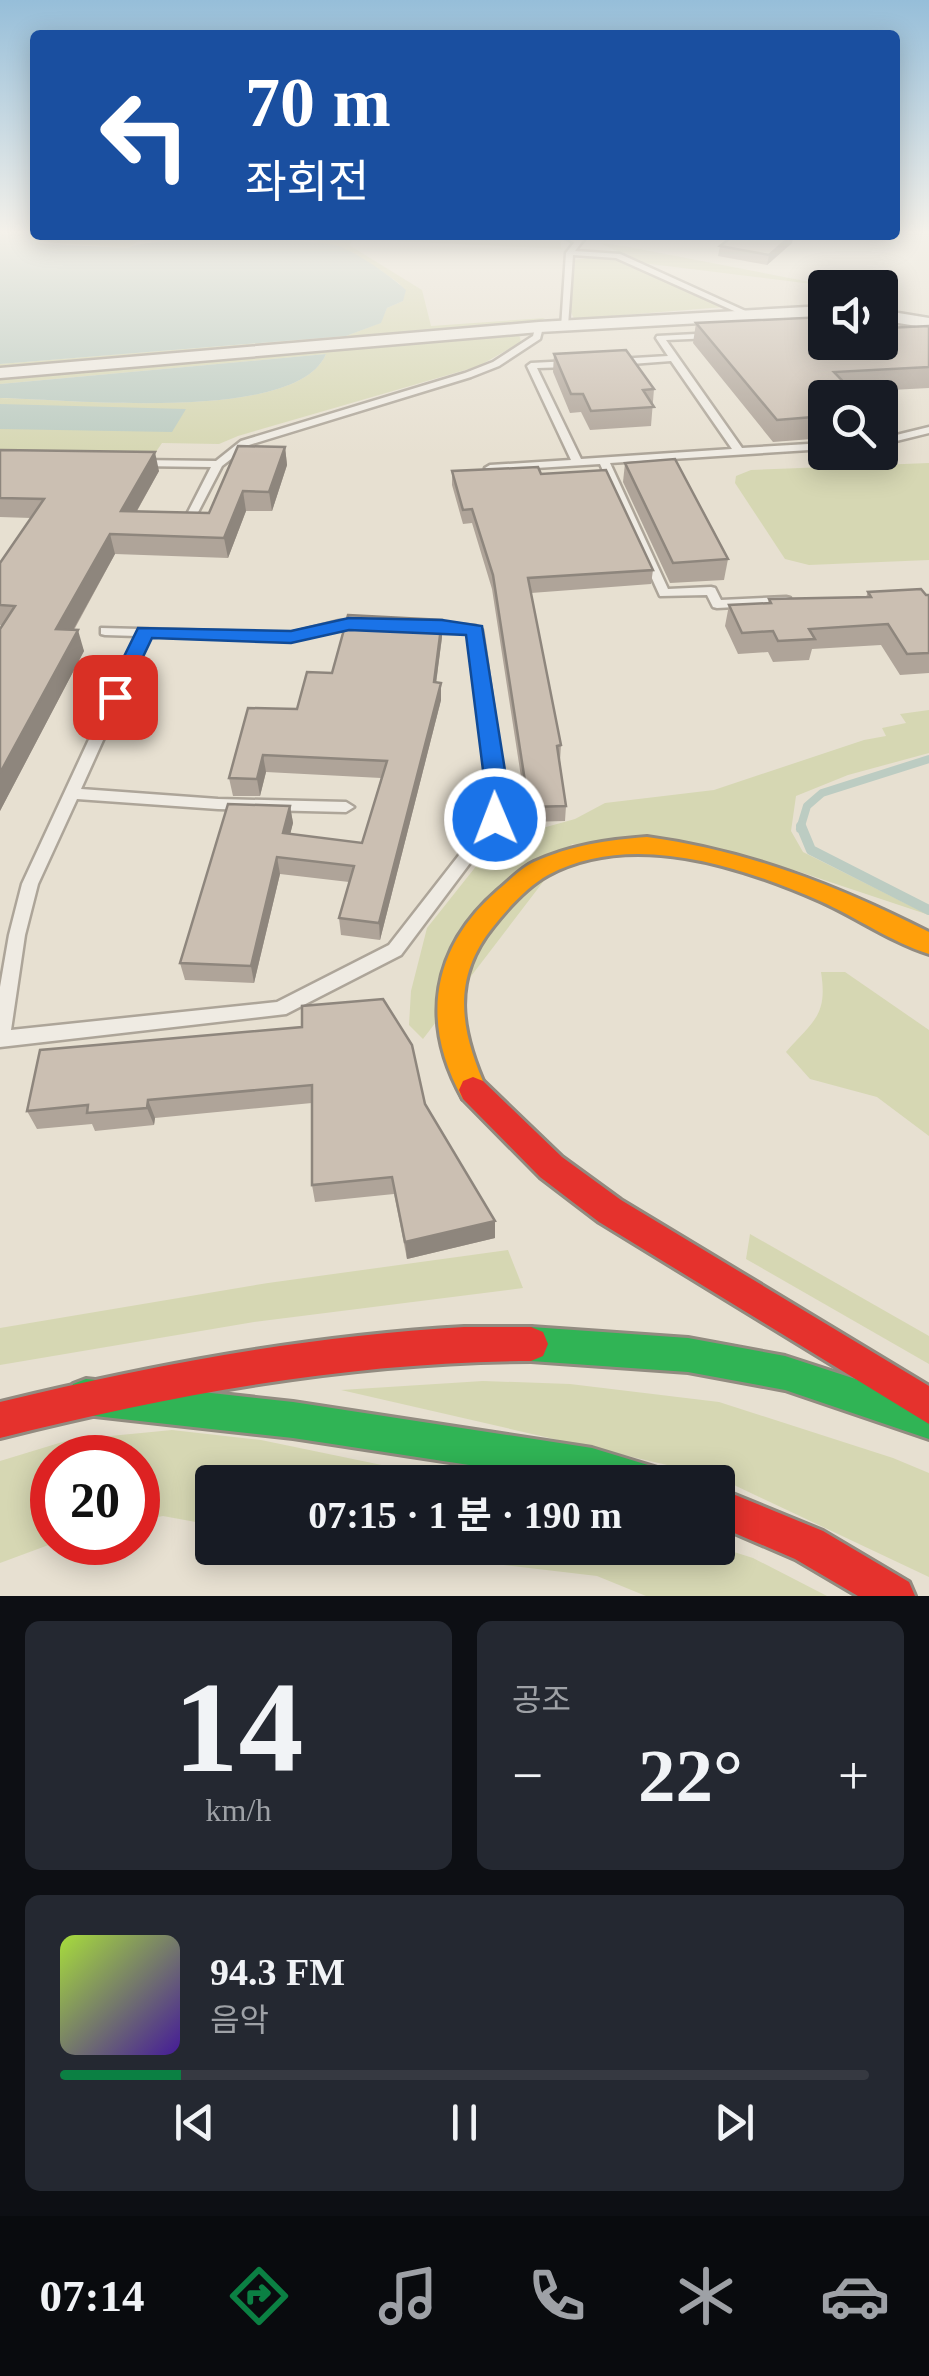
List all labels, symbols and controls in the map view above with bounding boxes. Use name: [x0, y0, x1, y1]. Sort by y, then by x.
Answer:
text: 70 m: [245, 64, 391, 141]
icon: left: [80, 70, 210, 200]
text: 좌회전: [245, 157, 369, 207]
map controls: [808, 270, 898, 470]
button: sound: [808, 270, 898, 360]
button: search: [808, 380, 898, 470]
pin: [73, 655, 158, 740]
icon: arrive: [88, 670, 143, 725]
position arrow: [443, 767, 547, 871]
speed limit sign: 20: [30, 1435, 160, 1565]
text: 07:15 · 1 분 · 190 m: [308, 1494, 622, 1536]
text: 14: [174, 1655, 304, 1799]
text: 공조: [512, 1682, 571, 1718]
text: 22°: [638, 1734, 743, 1817]
text: −: [512, 1745, 543, 1806]
text: +: [838, 1745, 869, 1806]
text: km/h: [206, 1792, 271, 1828]
text: 94.3 FM: [210, 1951, 345, 1993]
text: 음악: [210, 2002, 269, 2038]
icon: previous: [167, 2095, 222, 2150]
icon: pause: [437, 2095, 492, 2150]
icon: next: [707, 2095, 762, 2150]
icon: directions: [224, 2261, 294, 2331]
icon: music: [373, 2261, 443, 2331]
icon: phone: [522, 2261, 592, 2331]
icon: climate: [671, 2261, 741, 2331]
icon: car: [820, 2261, 890, 2331]
text: 07:14: [40, 2271, 145, 2321]

